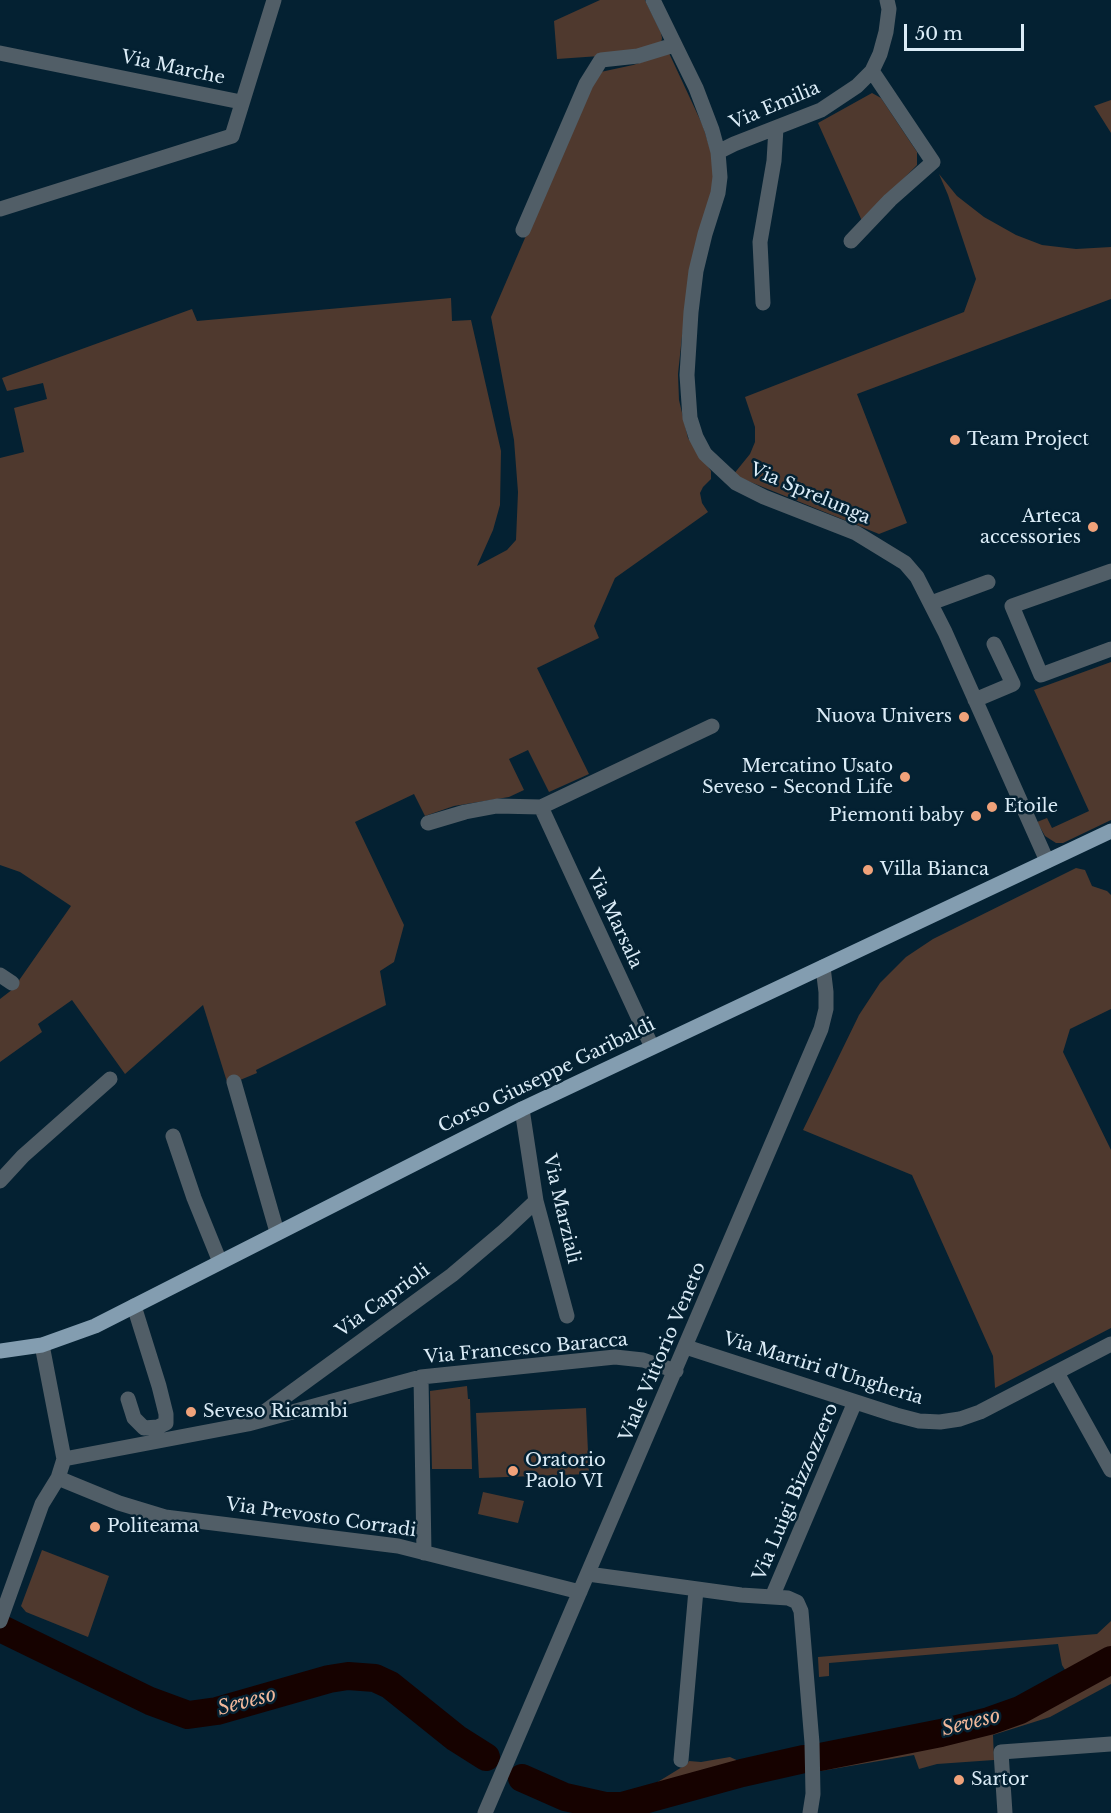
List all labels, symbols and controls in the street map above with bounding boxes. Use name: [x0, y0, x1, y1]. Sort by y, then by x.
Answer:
scale bar: [907, 12, 1027, 50]
text: 50 m: [915, 23, 963, 45]
street label: Via Marche: [119, 46, 227, 90]
street label: Via Emilia: [727, 77, 823, 135]
place label: Team Project: [967, 429, 1089, 451]
marker: Team Project: [948, 433, 962, 447]
street label: Via Sprelunga: [747, 459, 873, 529]
place label: Arteca accessories: [980, 506, 1081, 548]
marker: Arteca accessories: [1086, 520, 1100, 534]
place label: Nuova Univers: [816, 706, 952, 728]
marker: Nuova Univers: [957, 710, 971, 724]
place label: Mercatino Usato Seveso - Second Life: [702, 756, 893, 798]
marker: Mercatino Usato Seveso - Second Life: [898, 770, 912, 784]
place label: Etoile: [1004, 796, 1058, 818]
marker: Etoile: [985, 800, 999, 814]
place label: Piemonti baby: [829, 805, 964, 827]
marker: Piemonti baby: [969, 809, 983, 823]
place label: Villa Bianca: [880, 859, 989, 881]
marker: Villa Bianca: [861, 863, 875, 877]
street label: Via Marsala: [582, 866, 646, 972]
street label: Corso Giuseppe Garibaldi: [435, 1014, 659, 1138]
street label: Via Marziali: [538, 1152, 584, 1266]
street label: Viale Vittorio Veneto: [615, 1259, 711, 1445]
street label: Via Caprioli: [332, 1260, 434, 1342]
street label: Via Martiri d'Ungheria: [721, 1328, 925, 1410]
street label: Via Francesco Baracca: [423, 1329, 629, 1369]
street label: Via Luigi Bizzozzero: [749, 1400, 843, 1584]
place label: Seveso Ricambi: [203, 1401, 348, 1423]
marker: Seveso Ricambi: [184, 1405, 198, 1419]
place label: Oratorio Paolo VI: [525, 1450, 606, 1492]
marker: Oratorio Paolo VI: [506, 1464, 520, 1478]
street label: Via Prevosto Corradi: [224, 1494, 418, 1542]
place label: Politeama: [107, 1516, 199, 1538]
marker: Politeama: [88, 1520, 102, 1534]
water label: Seveso: [215, 1683, 279, 1721]
water label: Seveso: [939, 1704, 1003, 1742]
place label: Sartor: [971, 1769, 1028, 1791]
marker: Sartor: [952, 1773, 966, 1787]

